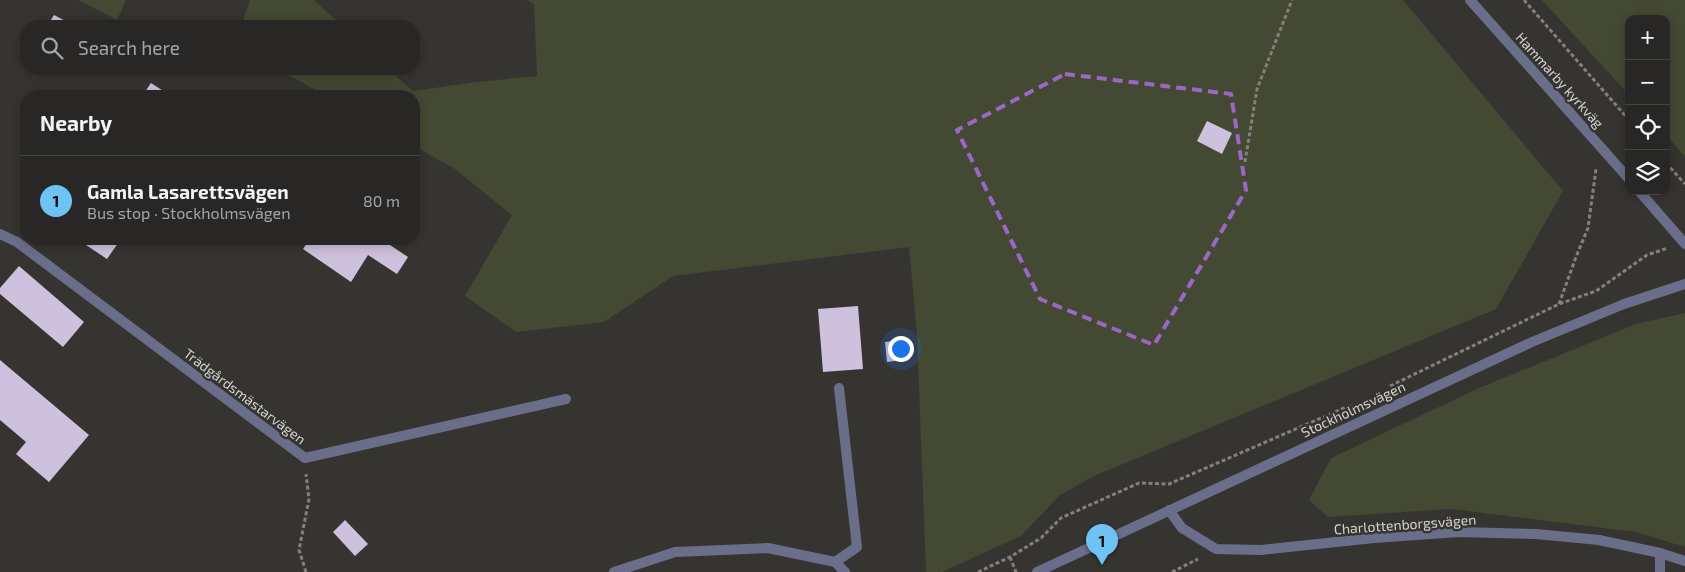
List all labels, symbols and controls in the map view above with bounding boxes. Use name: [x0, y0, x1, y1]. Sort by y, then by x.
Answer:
map controls: [1625, 15, 1670, 195]
button: +: [1625, 15, 1670, 60]
search box: [20, 20, 420, 75]
street label: Hammarby kyrkväg: [1512, 29, 1608, 132]
icon: search: [38, 34, 66, 62]
text: Search here: [78, 36, 180, 59]
button: −: [1625, 60, 1670, 105]
button: locate: [1625, 105, 1670, 150]
text: Nearby: [40, 110, 112, 135]
button: layers: [1625, 150, 1670, 195]
text: Gamla Lasarettsvägen: [87, 180, 289, 203]
text: 1: [53, 191, 59, 210]
text: 80 m: [363, 191, 400, 210]
text: Bus stop · Stockholmsvägen: [87, 203, 290, 222]
your location: [888, 336, 914, 362]
street label: Trädgårdsmästarvägen: [181, 345, 309, 447]
street label: Stockholmsvägen: [1298, 377, 1408, 441]
street label: Charlottenborgsvägen: [1333, 511, 1477, 537]
pin: 1: [1086, 524, 1118, 565]

